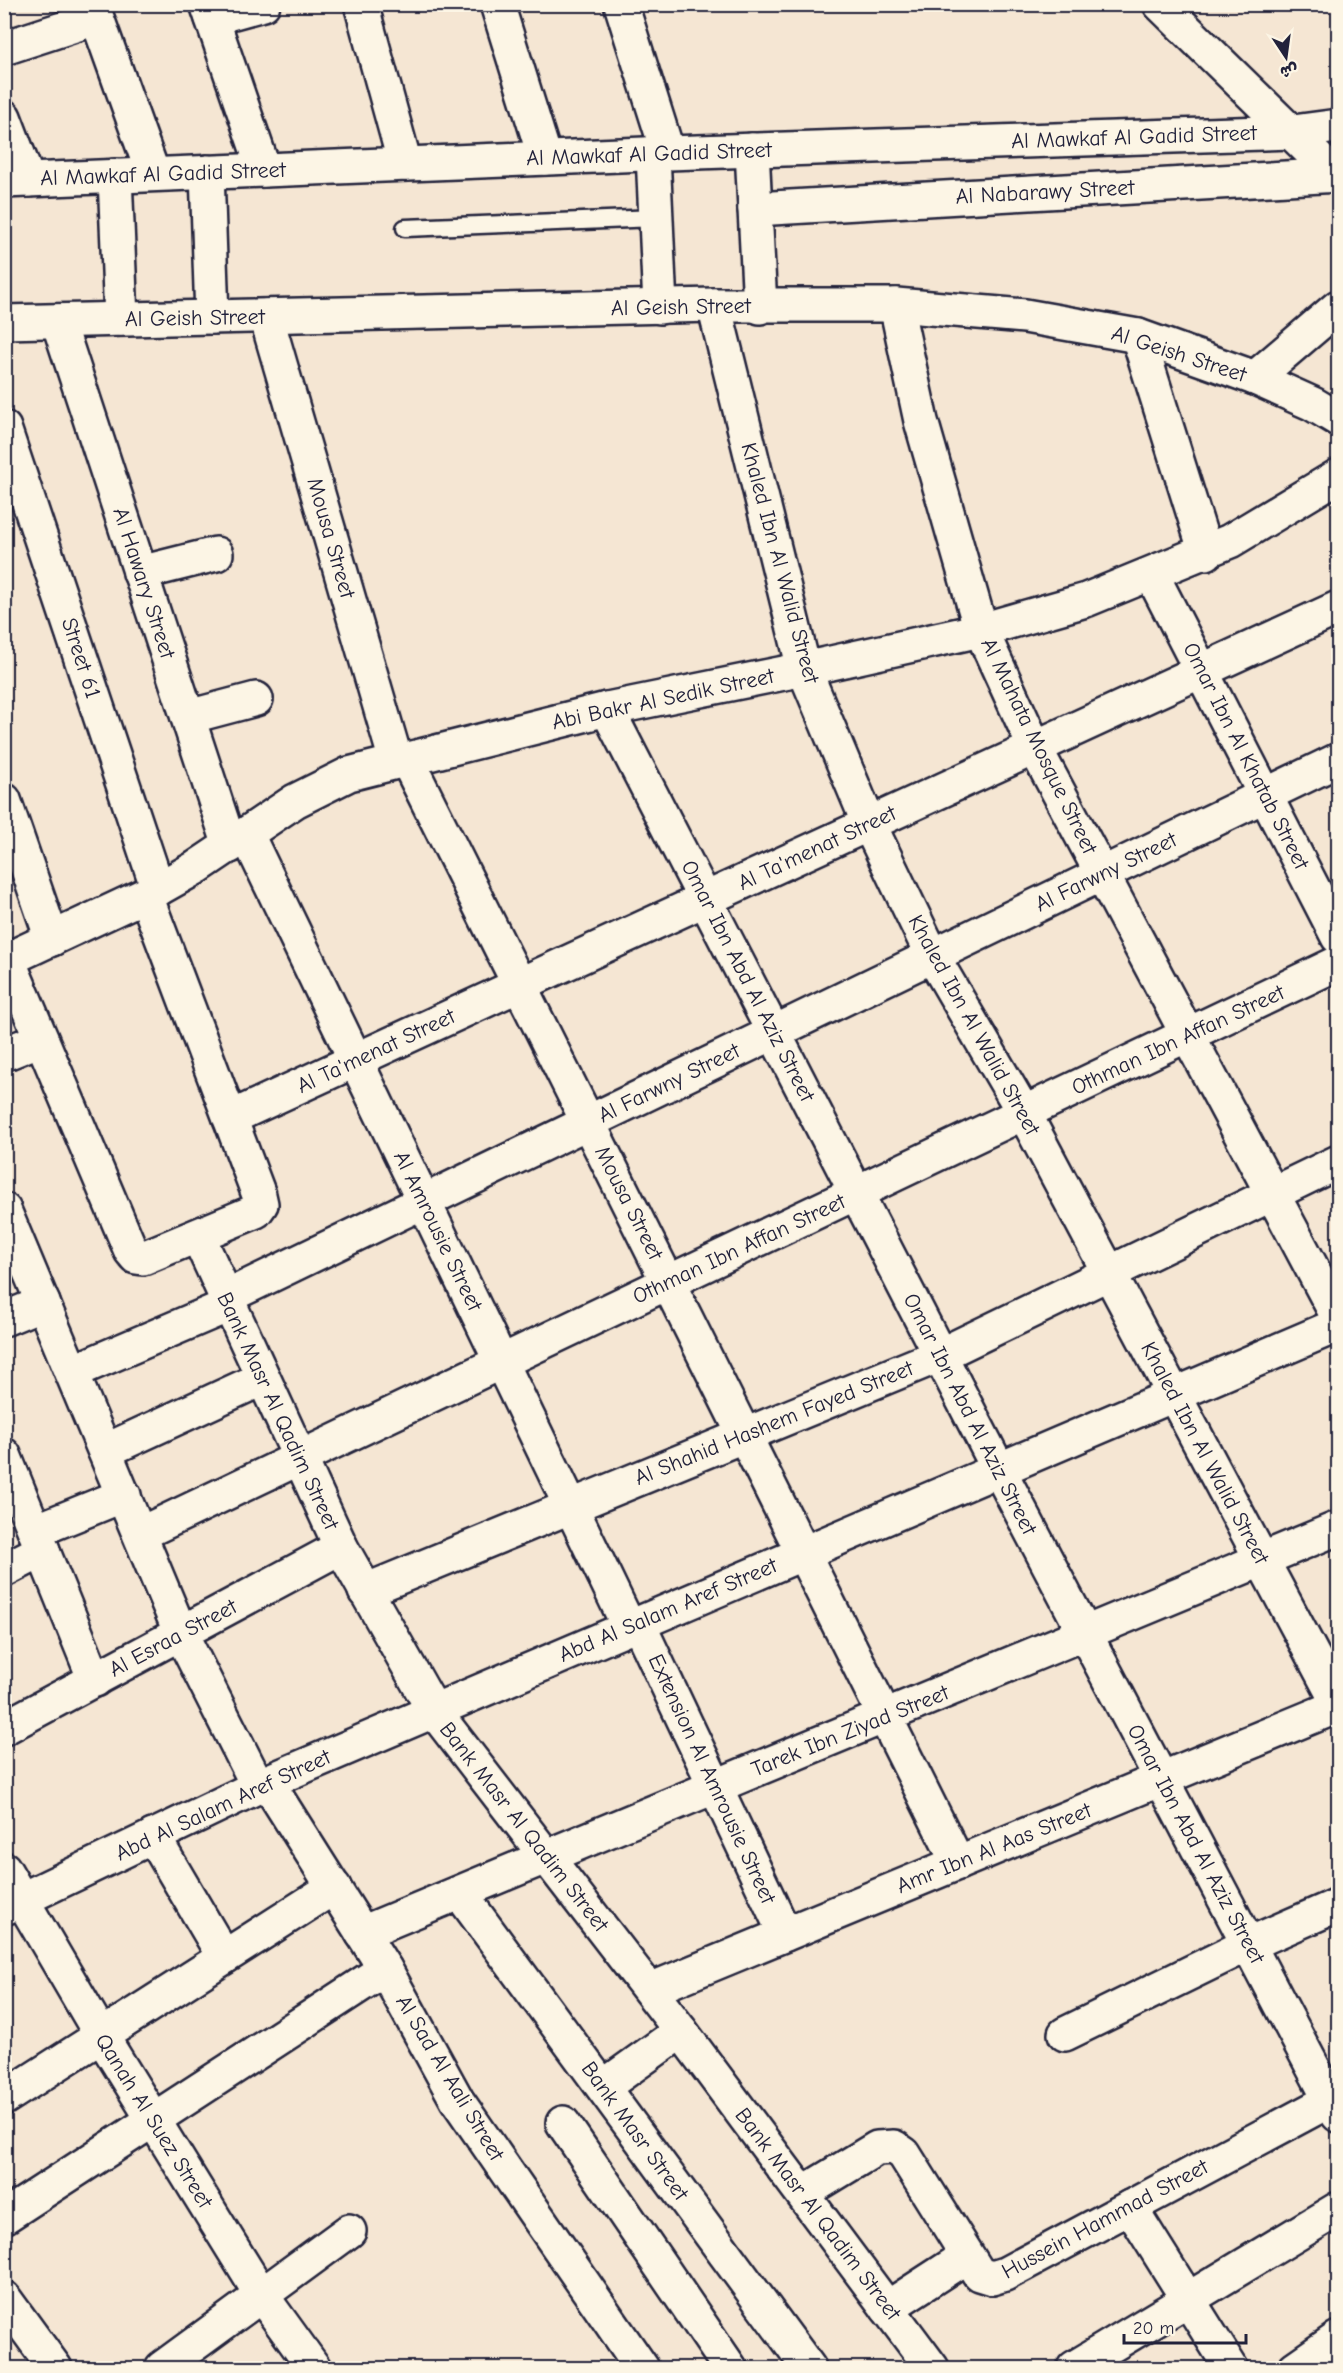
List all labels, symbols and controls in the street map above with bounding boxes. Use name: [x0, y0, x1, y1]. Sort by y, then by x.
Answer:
north arrow: [1256, 27, 1316, 87]
text: ش: [1279, 60, 1300, 81]
street label: Al Mawkaf Al Gadid Street: [1011, 120, 1258, 154]
street label: Al Mawkaf Al Gadid Street: [526, 137, 773, 171]
street label: Al Mawkaf Al Gadid Street: [40, 157, 287, 191]
street label: Al Nabarawy Street: [955, 174, 1136, 210]
street label: Al Geish Street: [611, 293, 752, 321]
street label: Al Geish Street: [125, 304, 266, 332]
street label: Al Geish Street: [1108, 320, 1250, 388]
street label: Khaled Ibn Al Walid Street: [735, 440, 825, 687]
street label: Mousa Street: [301, 475, 361, 602]
street label: Al Hawary Street: [107, 504, 181, 662]
street label: Street 61: [56, 614, 106, 702]
street label: Al Mahata Mosque Street: [975, 634, 1103, 859]
street label: Omar Ibn Al Khatab Street: [1177, 638, 1315, 874]
street label: Abi Bakr Al Sedik Street: [550, 663, 777, 735]
street label: Al Ta'menat Street: [734, 800, 901, 896]
street label: Al Farwny Street: [1031, 826, 1182, 917]
street label: Omar Ibn Abd Al Aziz Street: [676, 856, 821, 1107]
street label: Khaled Ibn Al Walid Street: [903, 910, 1046, 1140]
street label: Othman Ibn Affan Street: [1067, 979, 1289, 1101]
street label: Al Ta'menat Street: [293, 1003, 460, 1099]
street label: Al Farwny Street: [594, 1037, 745, 1128]
street label: Mousa Street: [589, 1142, 669, 1265]
street label: Al Amrousie Street: [388, 1147, 488, 1316]
street label: Othman Ibn Affan Street: [628, 1188, 850, 1310]
street label: Bank Masr Al Qadim Street: [211, 1288, 345, 1535]
street label: Omar Ibn Abd Al Aziz Street: [898, 1289, 1043, 1540]
street label: Khaled Ibn Al Walid Street: [1135, 1337, 1275, 1569]
street label: Al Shahid Hashem Fayed Street: [631, 1355, 918, 1491]
street label: Abd Al Salam Aref Street: [555, 1552, 782, 1668]
street label: Al Esraa Street: [105, 1593, 242, 1683]
street label: Extension Al Amrousie Street: [643, 1650, 782, 1909]
street label: Tarek Ibn Ziyad Street: [747, 1679, 953, 1783]
street label: Bank Masr Al Qadim Street: [434, 1717, 615, 1938]
street label: Omar Ibn Abd Al Aziz Street: [1122, 1720, 1271, 1969]
street label: Abd Al Salam Aref Street: [111, 1743, 335, 1866]
street label: Amr Ibn Al Aas Street: [893, 1797, 1096, 1899]
street label: Al Sad Al Aali Street: [390, 1990, 510, 2166]
street label: Qanah Al Suez Street: [90, 2029, 219, 2214]
street label: Bank Masr Street: [576, 2057, 695, 2206]
street label: Bank Masr Al Qadim Street: [730, 2103, 907, 2326]
street label: Hussein Hammad Street: [997, 2153, 1213, 2284]
scale bar: [1124, 2307, 1246, 2345]
text: 20 m: [1133, 2318, 1174, 2339]

